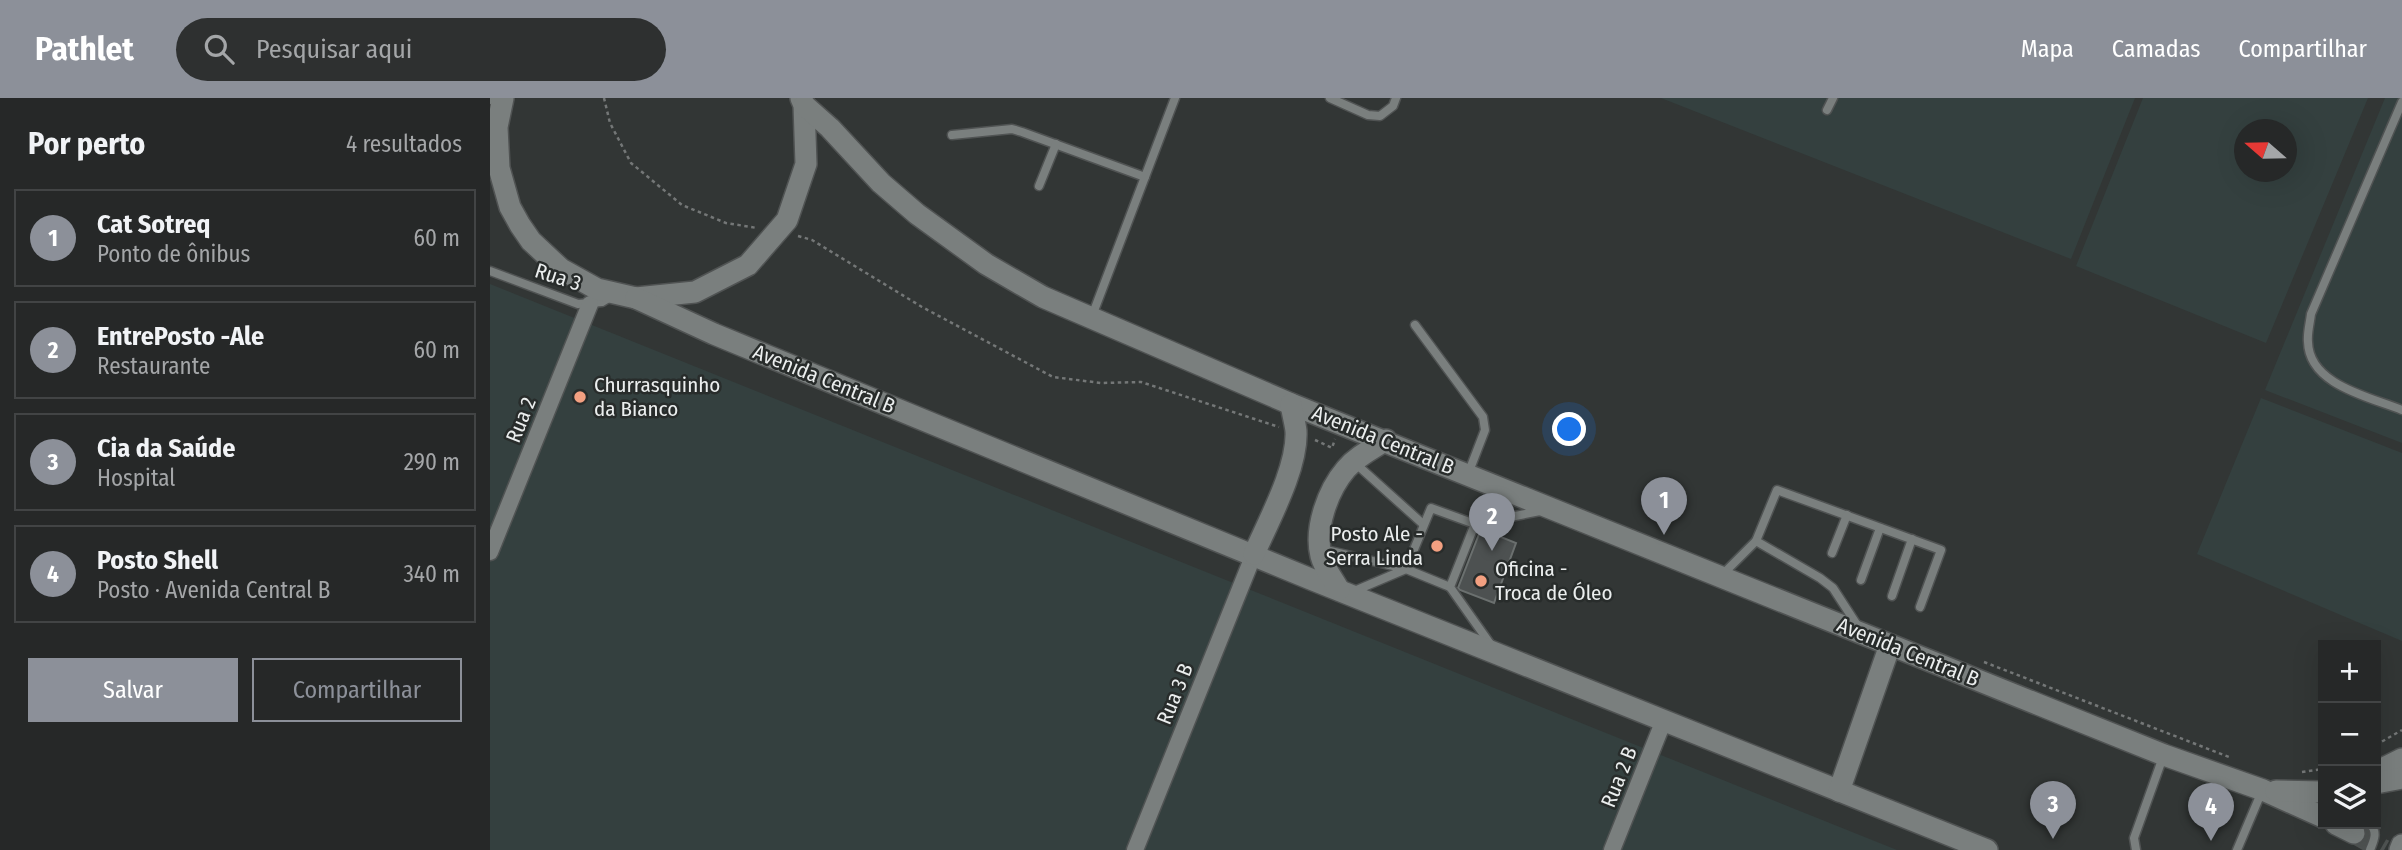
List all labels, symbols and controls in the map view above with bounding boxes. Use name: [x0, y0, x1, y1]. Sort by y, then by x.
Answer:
search box: [176, 18, 666, 81]
text: Pathlet: [35, 29, 134, 69]
icon: search: [200, 30, 238, 68]
text: Pesquisar aqui: [256, 34, 412, 65]
text: Mapa: [2021, 35, 2074, 63]
text: Camadas: [2112, 35, 2201, 63]
text: Compartilhar: [2239, 35, 2367, 63]
north arrow: [2234, 119, 2297, 182]
text: Por perto: [28, 126, 145, 162]
text: 4 resultados: [346, 130, 462, 158]
text: Cat Sotreq: [97, 209, 211, 240]
text: 1: [48, 224, 58, 252]
text: 60 m: [414, 224, 460, 252]
text: Ponto de ônibus: [97, 240, 250, 268]
street label: Rua 3: [532, 257, 584, 297]
text: EntrePosto -Ale: [97, 321, 264, 352]
text: 2: [48, 336, 58, 364]
text: 60 m: [414, 336, 460, 364]
street label: Avenida Central B: [749, 339, 899, 419]
text: Restaurante: [97, 352, 210, 380]
place label: Churrasquinho da Bianco: [594, 372, 720, 422]
marker: Churrasquinho da Bianco: [572, 389, 588, 405]
street label: Rua 2: [500, 393, 542, 447]
street label: Avenida Central B: [1308, 400, 1458, 480]
your location: [1552, 412, 1586, 446]
text: Cia da Saúde: [97, 433, 235, 464]
text: 3: [48, 448, 58, 476]
text: 290 m: [404, 448, 460, 476]
text: Hospital: [97, 464, 175, 492]
pin: 1: [1641, 477, 1687, 535]
pin: 2: [1469, 493, 1515, 551]
place label: Posto Ale - Serra Linda: [1326, 521, 1423, 571]
marker: Posto Ale - Serra Linda: [1429, 538, 1445, 554]
text: Posto Shell: [97, 545, 218, 576]
place label: Oficina - Troca de Óleo: [1495, 556, 1613, 606]
text: 4: [47, 560, 59, 588]
text: 340 m: [404, 560, 460, 588]
marker: Oficina - Troca de Óleo: [1473, 573, 1489, 589]
text: Posto · Avenida Central B: [97, 576, 330, 604]
street label: Avenida Central B: [1833, 612, 1983, 692]
map controls: [2318, 640, 2381, 829]
button: +: [2318, 640, 2381, 703]
button: Salvar: [28, 658, 238, 722]
button: Compartilhar: [252, 658, 462, 722]
street label: Rua 3 B: [1151, 660, 1199, 728]
button: −: [2318, 703, 2381, 766]
street label: Rua 2 B: [1595, 743, 1643, 811]
button: layers: [2318, 766, 2381, 829]
pin: 3: [2030, 781, 2076, 839]
pin: 4: [2188, 783, 2234, 841]

